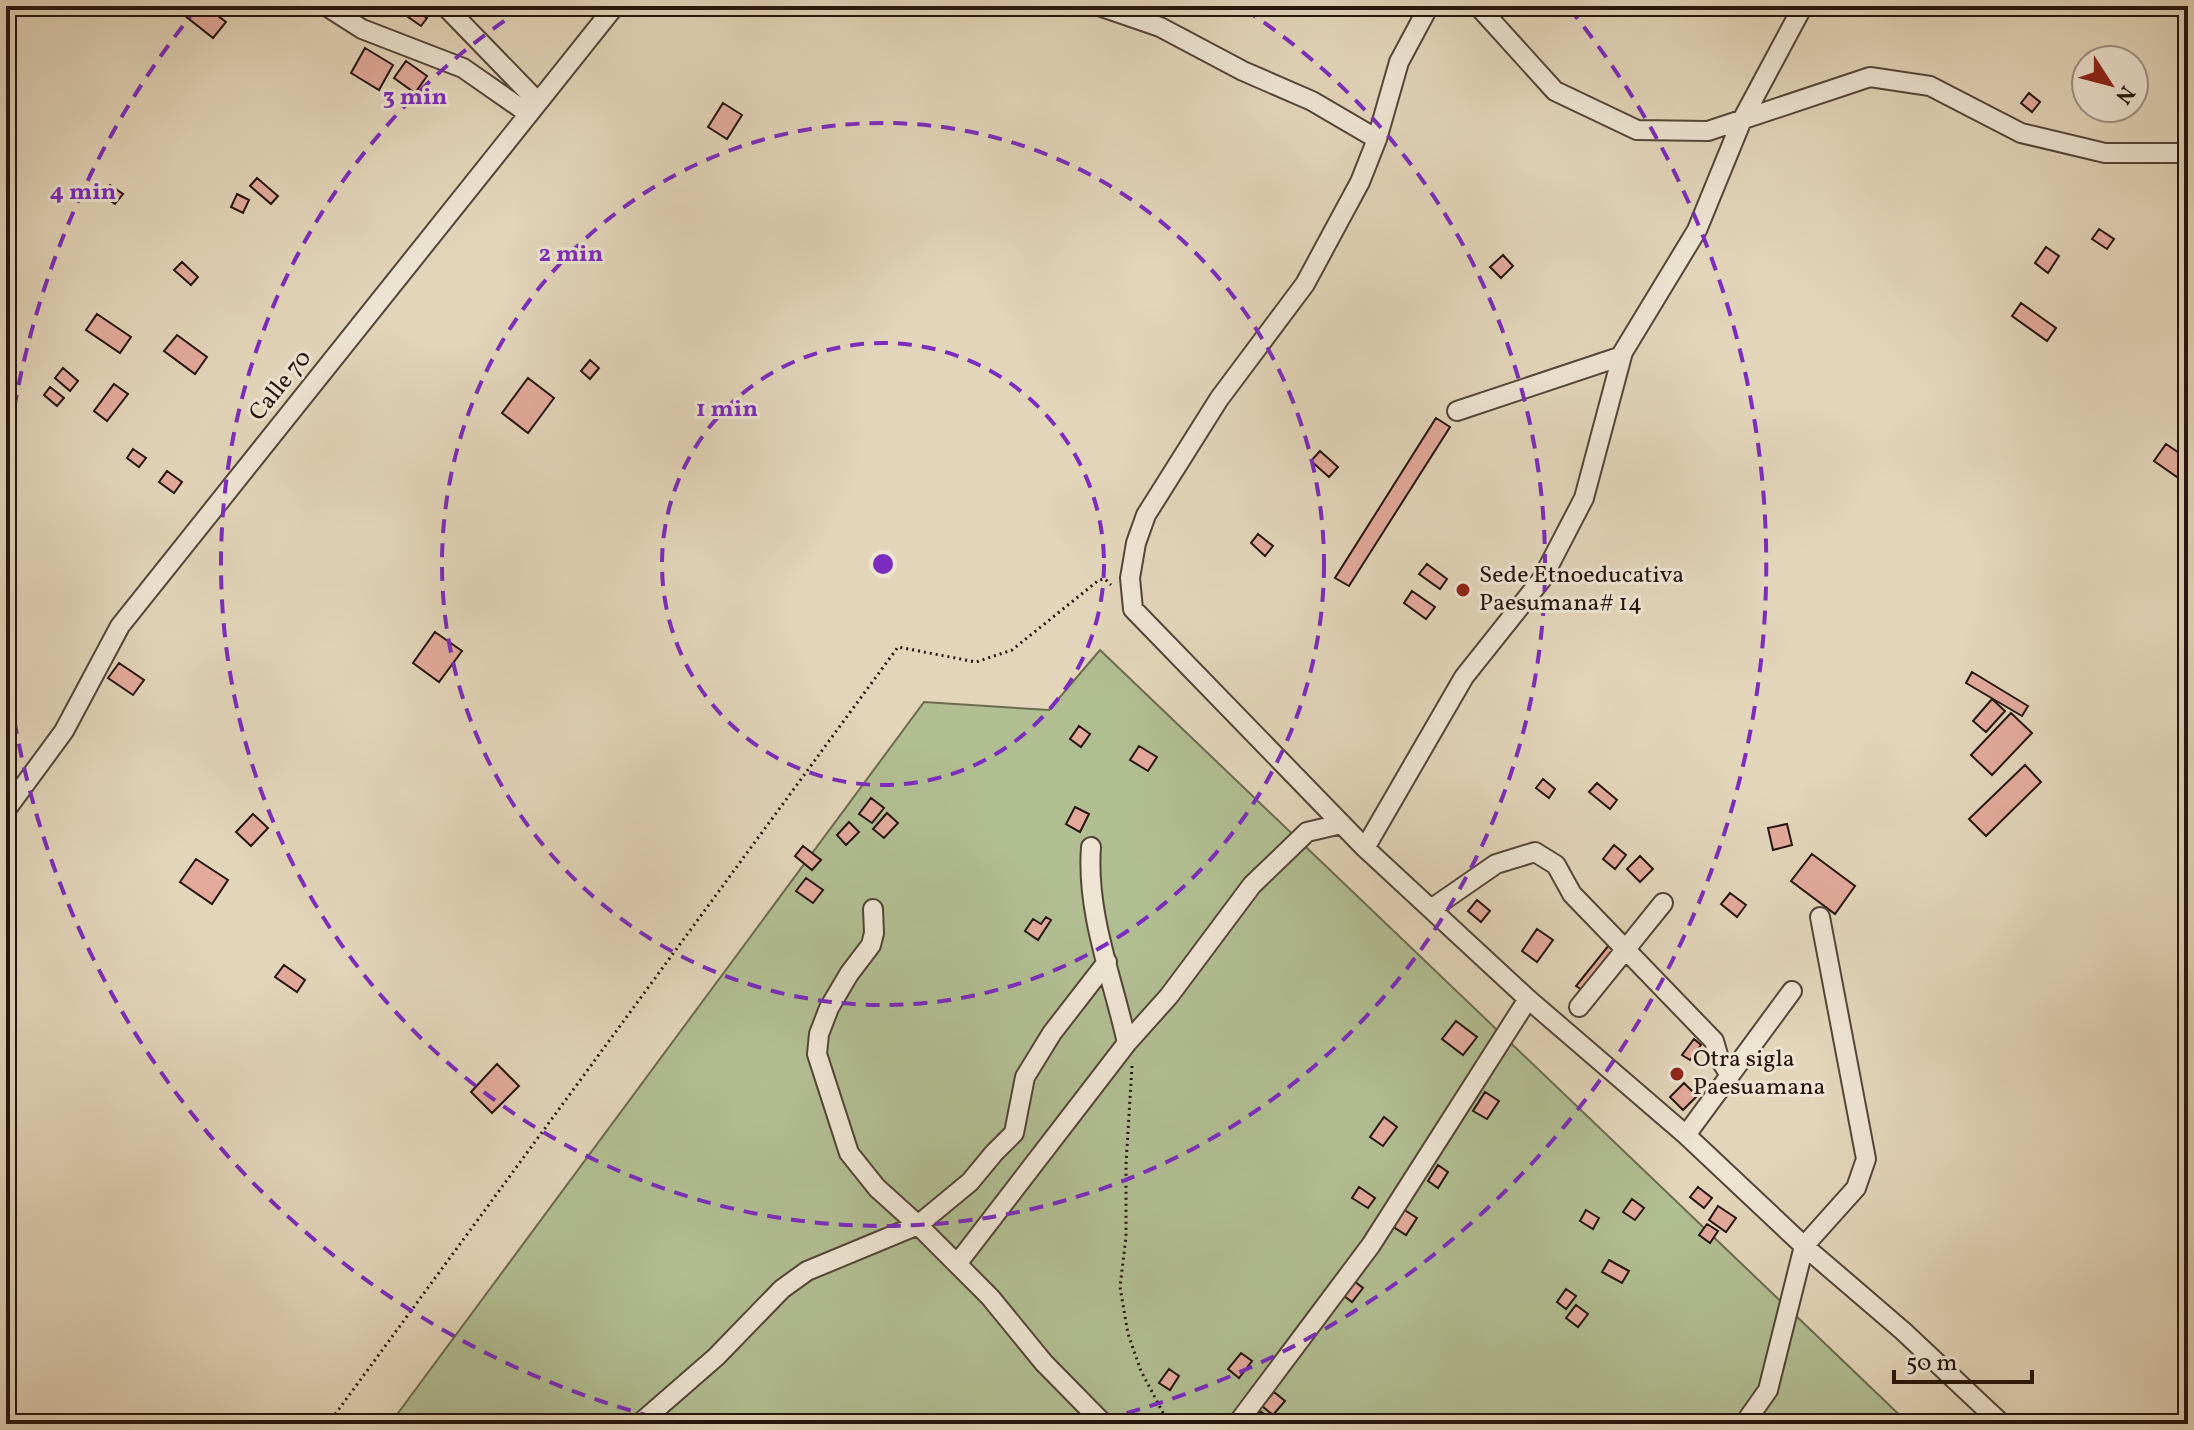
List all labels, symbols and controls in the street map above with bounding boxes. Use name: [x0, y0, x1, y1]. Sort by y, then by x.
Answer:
north arrow: [2070, 44, 2150, 124]
text: N: [2107, 79, 2141, 110]
text: 3 min: [383, 81, 447, 115]
text: 4 min: [50, 176, 117, 210]
text: 2 min: [539, 238, 604, 272]
street label: Calle 70: [242, 343, 320, 429]
text: 1 min: [696, 393, 758, 427]
centre of rings: [869, 550, 897, 578]
place label: Sede Etnoeducativa Paesumana# 14: [1479, 559, 1684, 621]
marker: Sede Etnoeducativa Paesumana# 14: [1454, 581, 1472, 599]
place label: Otra sigla Paesuamana: [1693, 1043, 1826, 1105]
marker: Otra sigla Paesuamana: [1668, 1065, 1686, 1083]
scale bar: [1894, 1334, 2032, 1384]
text: 50 m: [1906, 1347, 1958, 1381]

